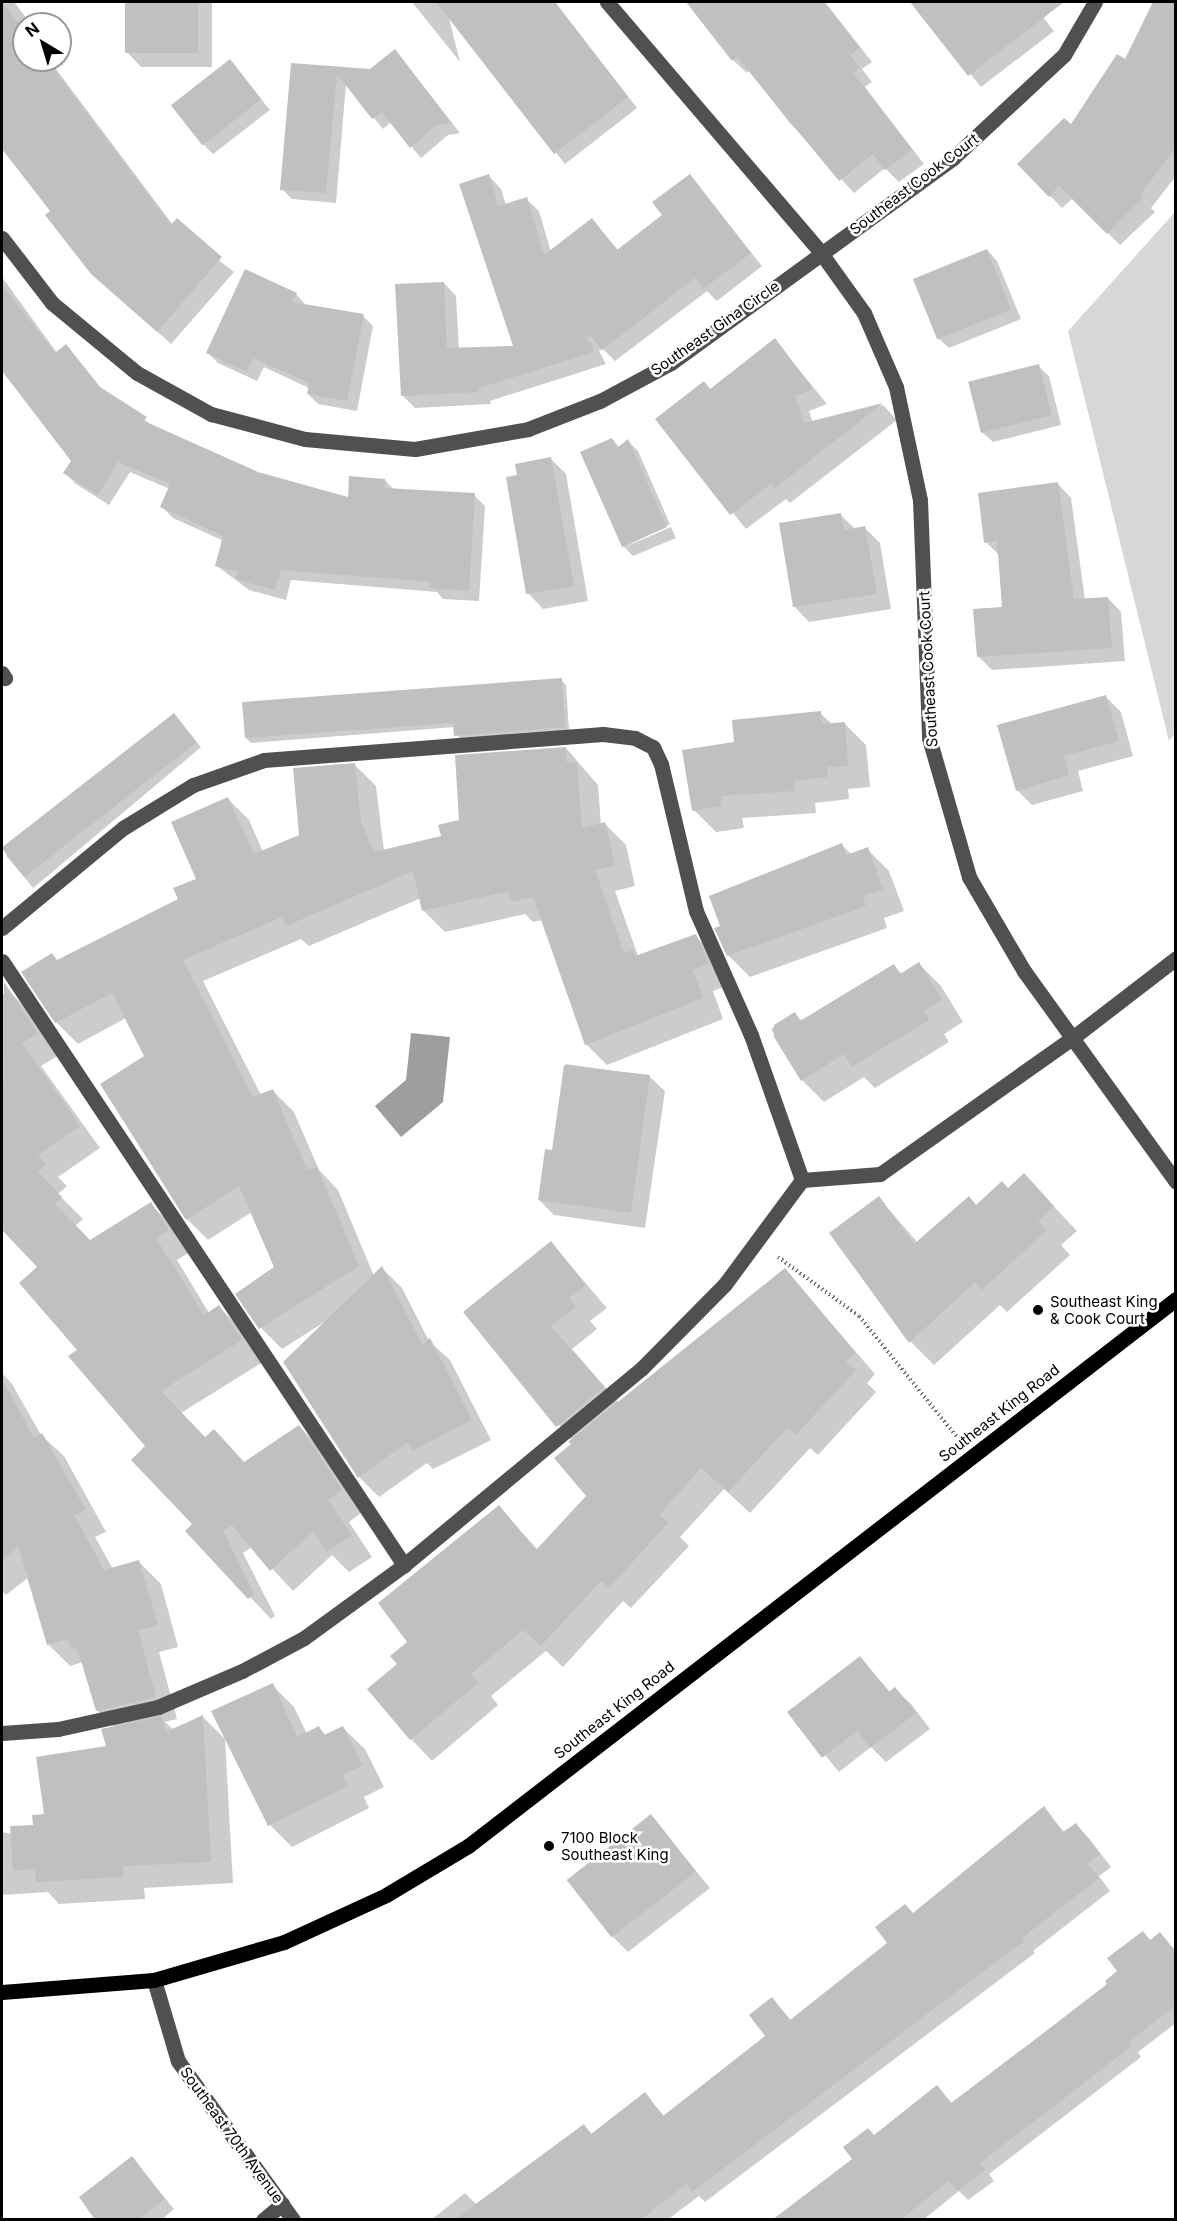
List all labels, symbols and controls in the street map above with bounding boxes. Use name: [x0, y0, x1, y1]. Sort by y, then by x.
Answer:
north arrow: [12, 12, 72, 72]
text: N: [21, 18, 43, 41]
street label: Southeast Cook Court: [846, 130, 982, 238]
street label: Southeast Gina Circle: [647, 277, 783, 379]
street label: Southeast Cook Court: [915, 590, 941, 748]
place label: Southeast King & Cook Court: [1050, 1292, 1158, 1327]
marker: Southeast King & Cook Court: [1031, 1303, 1045, 1317]
street label: Southeast King Road: [935, 1360, 1063, 1466]
street label: Southeast King Road: [550, 1657, 678, 1763]
place label: 7100 Block Southeast King: [561, 1828, 669, 1863]
marker: 7100 Block Southeast King: [542, 1839, 556, 1853]
street label: Southeast 70th Avenue: [176, 2063, 288, 2207]

